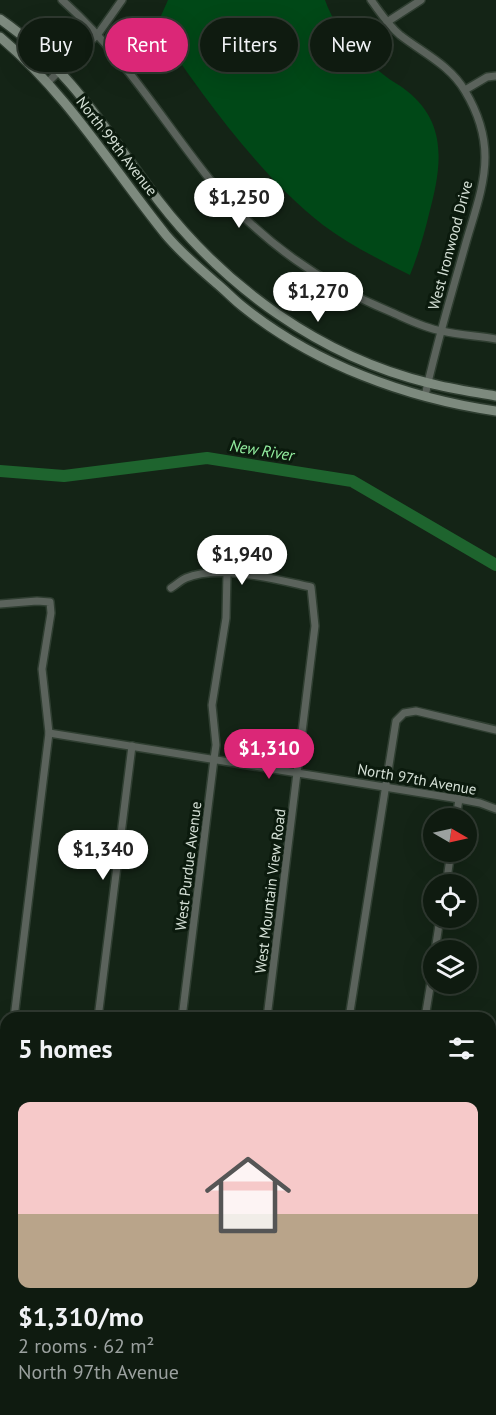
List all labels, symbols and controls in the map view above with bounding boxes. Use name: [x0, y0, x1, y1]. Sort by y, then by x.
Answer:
chip: Buy: [18, 18, 93, 72]
chip: Rent: [105, 18, 188, 72]
chip: Filters: [200, 18, 298, 72]
chip: New: [310, 18, 392, 72]
street label: North 99th Avenue: [72, 92, 162, 200]
pin: $1,250: [190, 178, 288, 229]
street label: West Ironwood Drive: [424, 178, 476, 312]
text: $1,250: [208, 184, 270, 210]
pin: $1,270: [269, 272, 367, 323]
text: $1,270: [287, 278, 349, 304]
water label: New River: [228, 435, 297, 465]
pin: $1,940: [193, 535, 291, 586]
text: $1,940: [211, 541, 273, 567]
pin: $1,310: [220, 729, 318, 780]
text: $1,310: [238, 735, 300, 761]
street label: North 97th Avenue: [356, 759, 478, 799]
street label: West Purdue Avenue: [171, 800, 205, 932]
street label: West Mountain View Road: [250, 808, 290, 974]
north arrow: [423, 808, 477, 862]
map controls: [423, 808, 477, 994]
pin: $1,340: [54, 830, 152, 881]
text: $1,340: [72, 836, 134, 862]
button: locate: [423, 874, 477, 928]
button: layers: [423, 940, 477, 994]
text: 5 homes: [18, 1032, 113, 1065]
icon: filters: [445, 1032, 478, 1065]
icon: home: [194, 1141, 302, 1249]
text: $1,310/mo: [18, 1300, 144, 1333]
text: 2 rooms · 62 m²: [18, 1333, 154, 1359]
text: North 97th Avenue: [18, 1359, 179, 1385]

